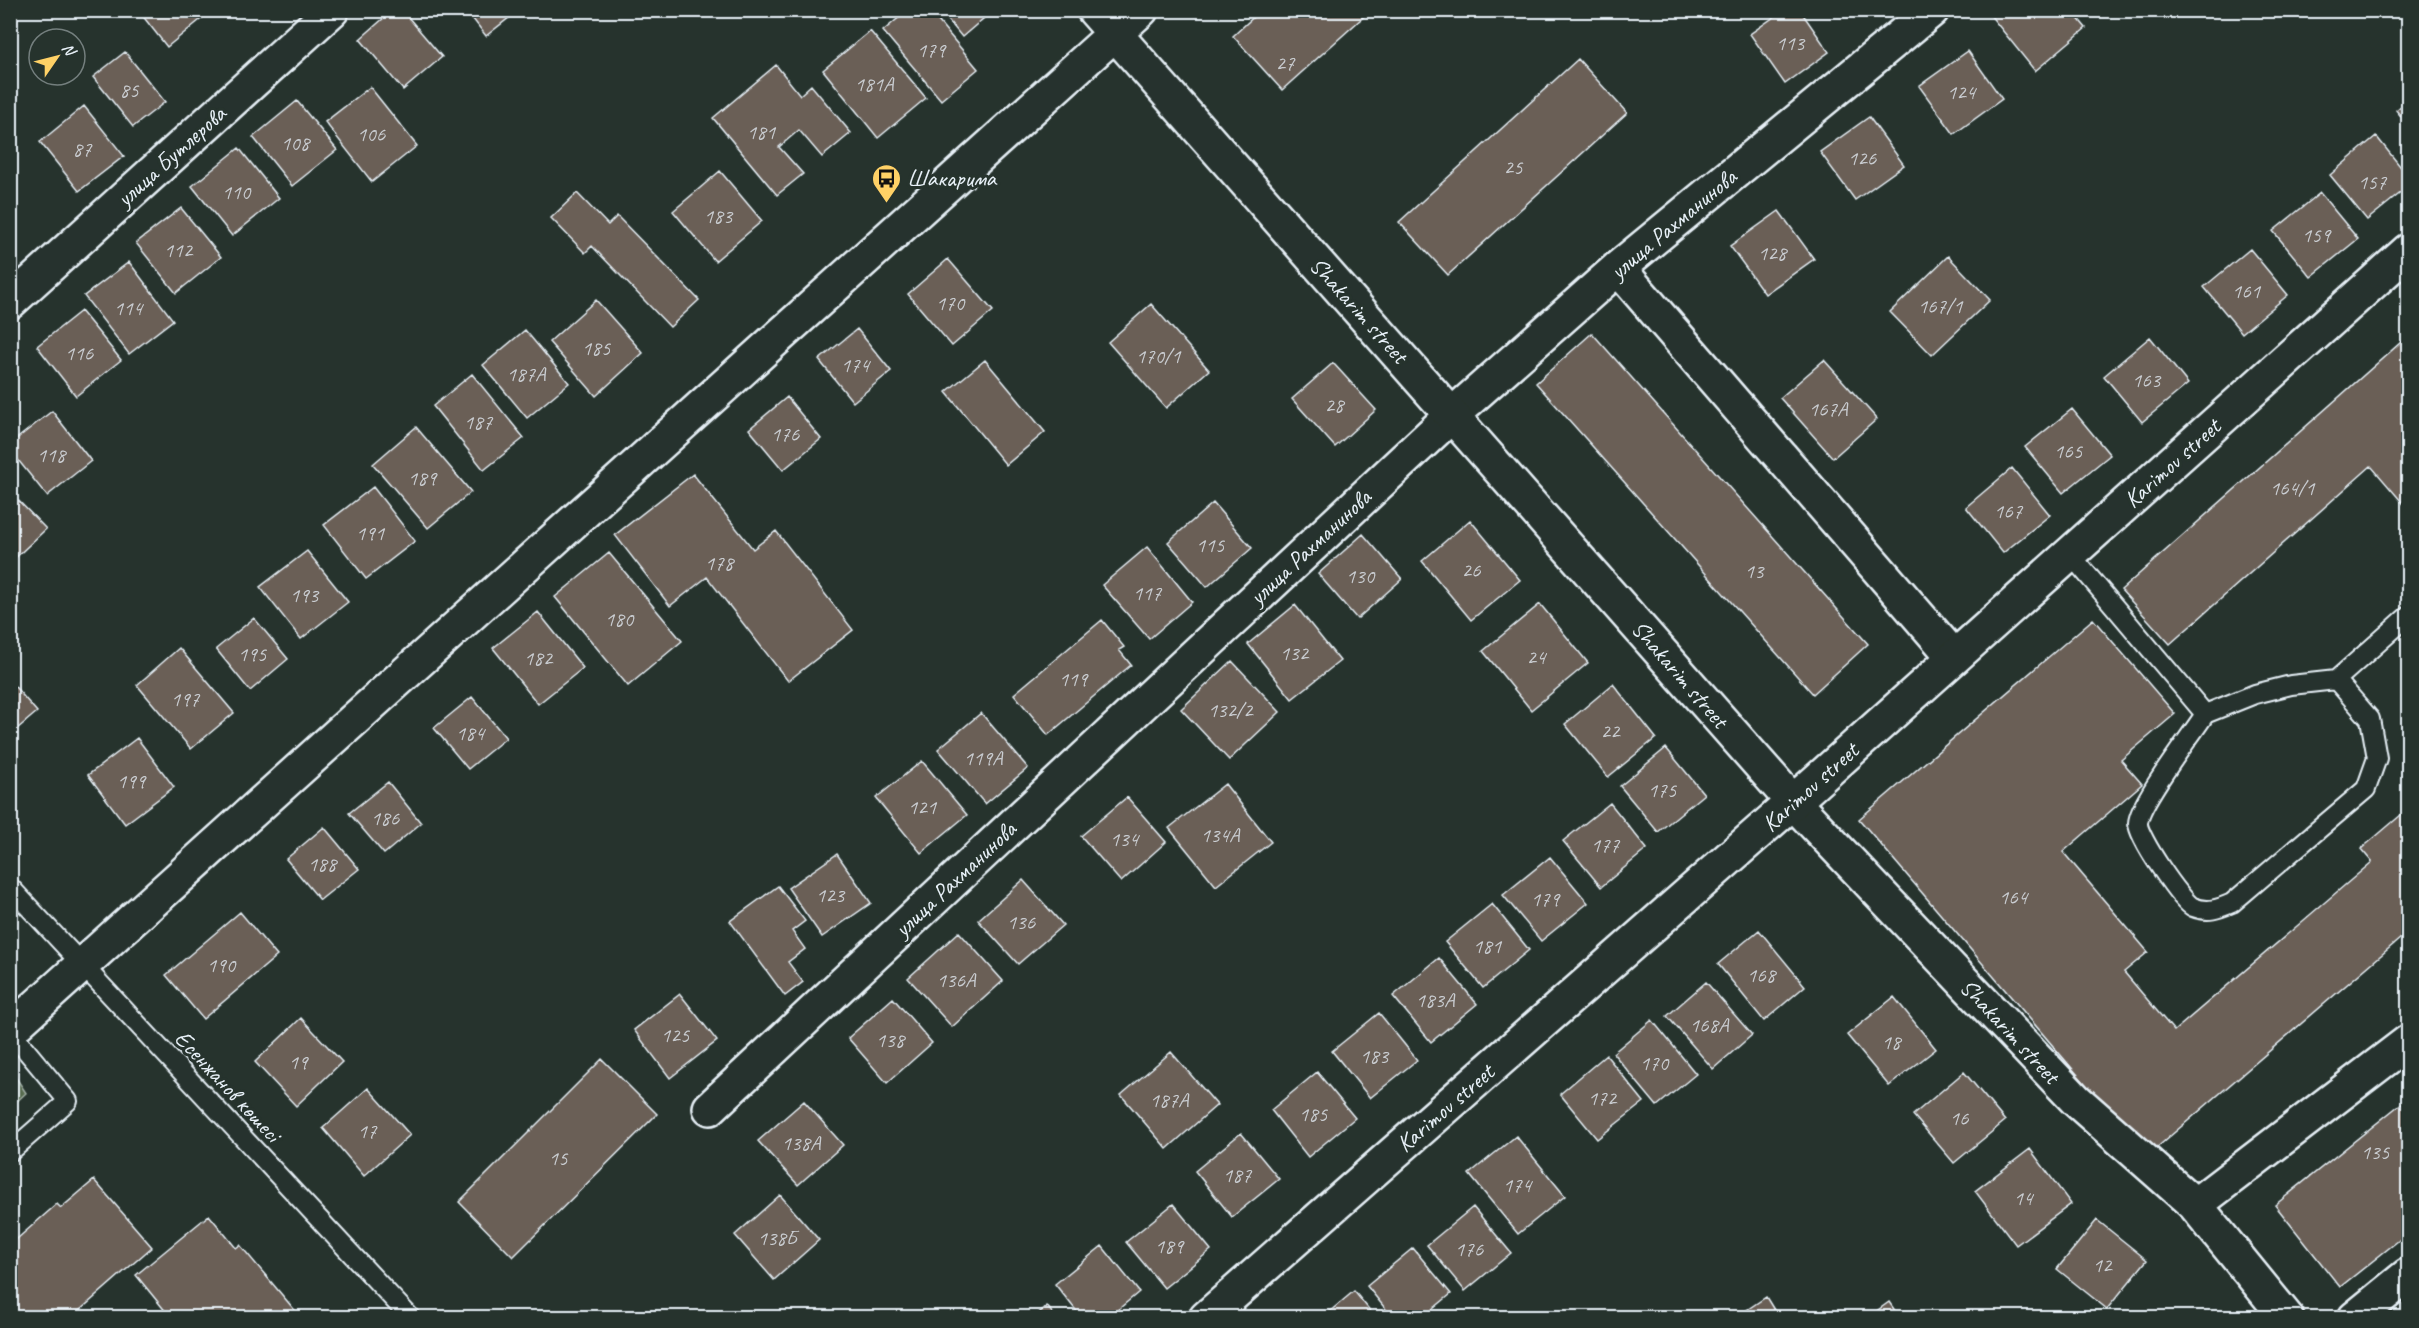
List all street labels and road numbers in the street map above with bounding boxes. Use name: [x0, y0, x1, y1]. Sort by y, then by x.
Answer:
street label: улица Бутлерова: [108, 98, 233, 214]
street label: улица Рахманинова: [1602, 161, 1744, 287]
street label: Shakarim street: [1303, 251, 1416, 371]
street label: Karimov street: [2117, 410, 2228, 514]
street label: улица Рахманинова: [1241, 482, 1378, 613]
street label: Shakarim street: [1625, 614, 1736, 736]
street label: Karimov street: [1755, 734, 1866, 838]
street label: улица Рахманинова: [886, 814, 1023, 945]
street label: Shakarim street: [1954, 972, 2068, 1091]
street label: Есенжанов көшесі: [168, 1024, 289, 1150]
street label: Karimov street: [1390, 1056, 1502, 1159]

